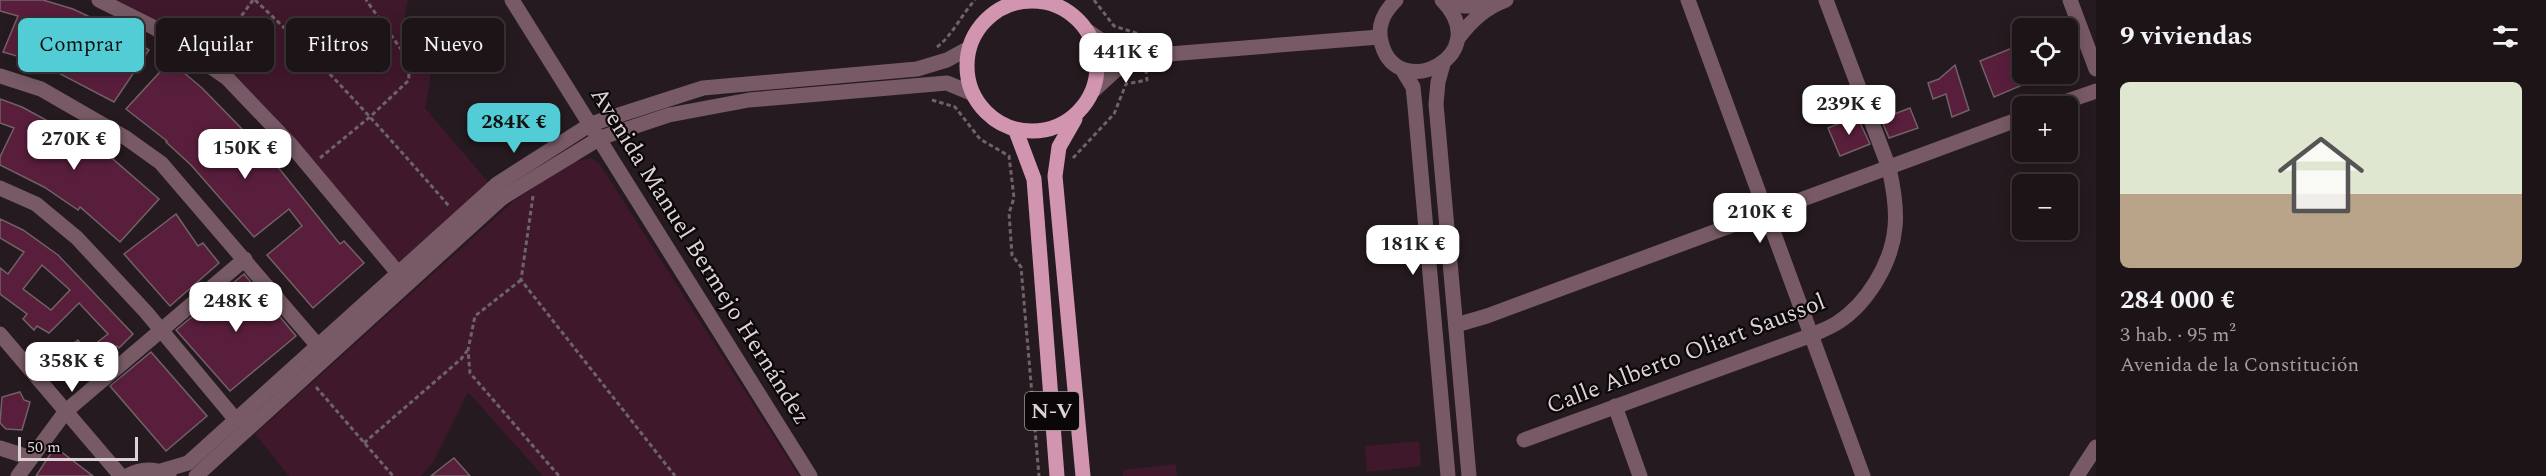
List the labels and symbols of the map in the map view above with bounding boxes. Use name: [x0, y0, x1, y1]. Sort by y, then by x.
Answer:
pin: 441K €: [1077, 33, 1175, 84]
street label: Avenida Manuel Bermejo Hernández: [581, 80, 819, 432]
pin: 239K €: [1800, 85, 1898, 136]
pin: 284K €: [465, 103, 563, 154]
pin: 270K €: [25, 120, 123, 171]
pin: 150K €: [196, 129, 294, 180]
pin: 210K €: [1711, 193, 1809, 244]
pin: 181K €: [1364, 225, 1462, 276]
pin: 248K €: [187, 282, 285, 333]
street label: Calle Alberto Oliart Saussol: [1541, 284, 1831, 424]
pin: 358K €: [23, 342, 121, 393]
road number: N-V: [1025, 392, 1079, 430]
scale bar: [18, 434, 138, 462]

